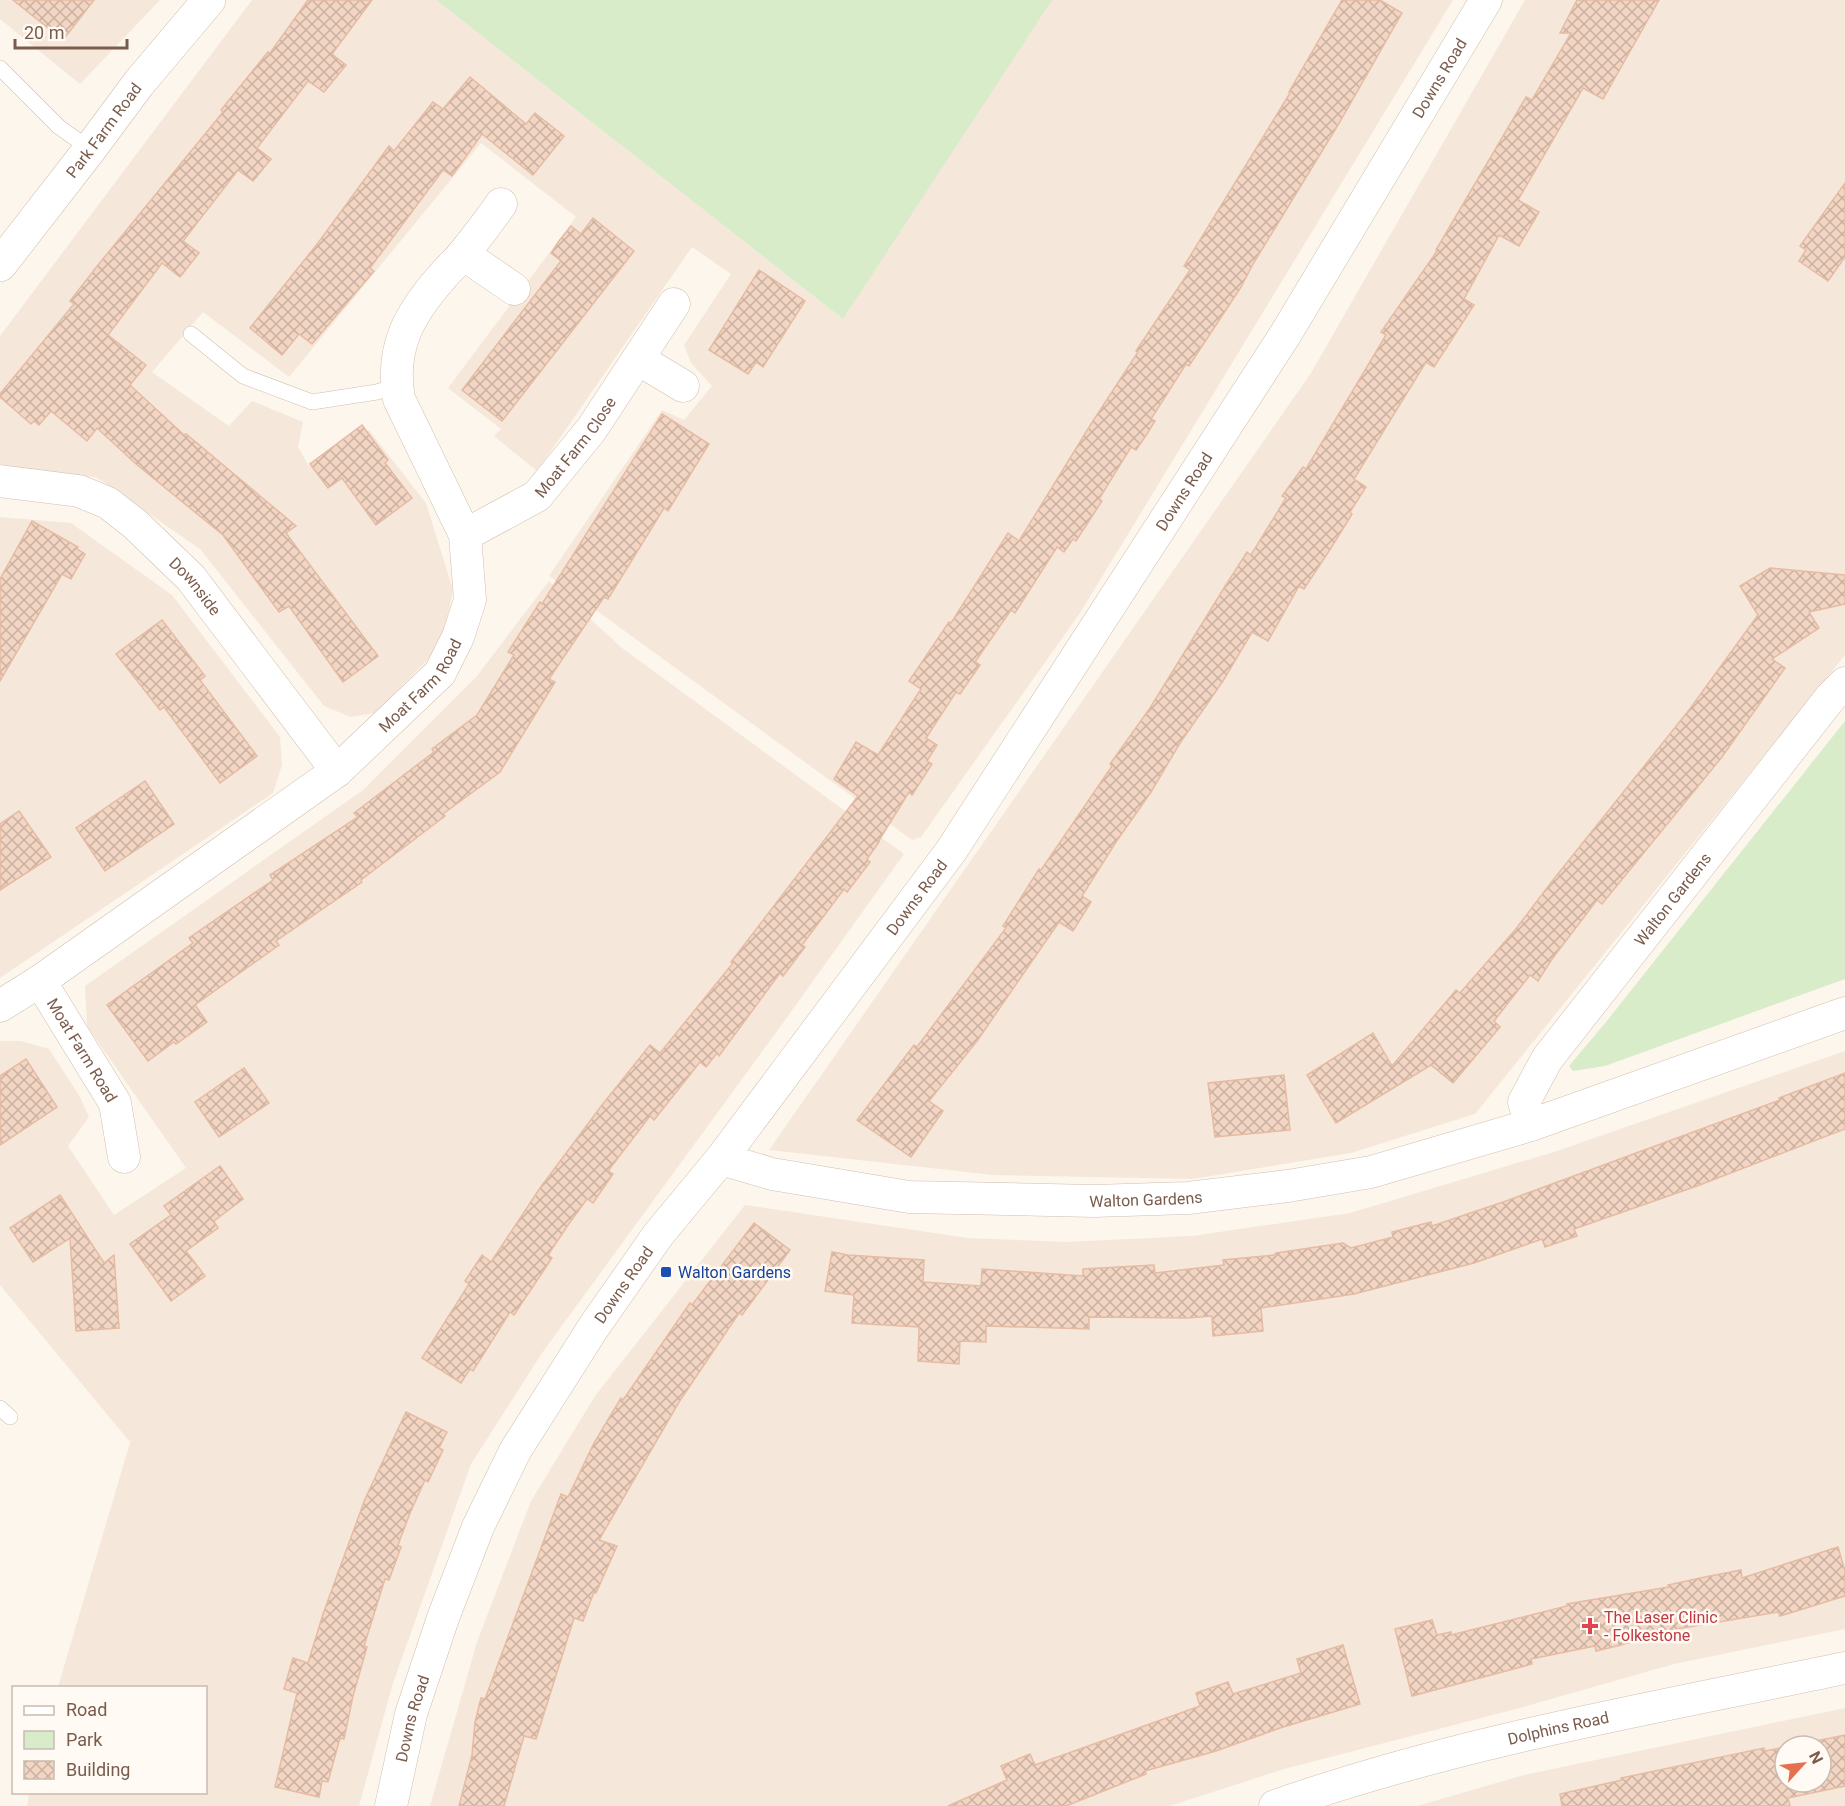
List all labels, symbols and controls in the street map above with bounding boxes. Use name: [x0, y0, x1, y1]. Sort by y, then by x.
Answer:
scale bar: [15, 12, 128, 50]
text: 20 m: [24, 22, 64, 43]
street label: Downs Road: [1408, 35, 1471, 121]
street label: Park Farm Road: [62, 79, 146, 182]
street label: Moat Farm Close: [531, 393, 620, 501]
street label: Downs Road: [1152, 449, 1216, 534]
street label: Downside: [165, 553, 225, 619]
street label: Moat Farm Road: [375, 636, 466, 736]
street label: Walton Gardens: [1630, 849, 1715, 950]
street label: Downs Road: [883, 856, 951, 939]
street label: Moat Farm Road: [43, 995, 121, 1106]
street label: Walton Gardens: [1089, 1187, 1203, 1211]
street label: Downs Road: [590, 1243, 657, 1327]
place label: Walton Gardens: [678, 1263, 791, 1282]
marker: Walton Gardens: [659, 1265, 673, 1279]
place label: The Laser Clinic - Folkestone: [1604, 1608, 1718, 1645]
marker: The Laser Clinic - Folkestone: [1581, 1617, 1599, 1635]
street label: Downs Road: [392, 1673, 433, 1764]
legend: [12, 1686, 207, 1794]
text: Road: [66, 1699, 107, 1720]
street label: Dolphins Road: [1506, 1708, 1611, 1749]
text: Park: [66, 1729, 103, 1750]
north arrow: [1773, 1734, 1833, 1794]
text: N: [1805, 1748, 1827, 1767]
text: Building: [66, 1759, 130, 1780]

